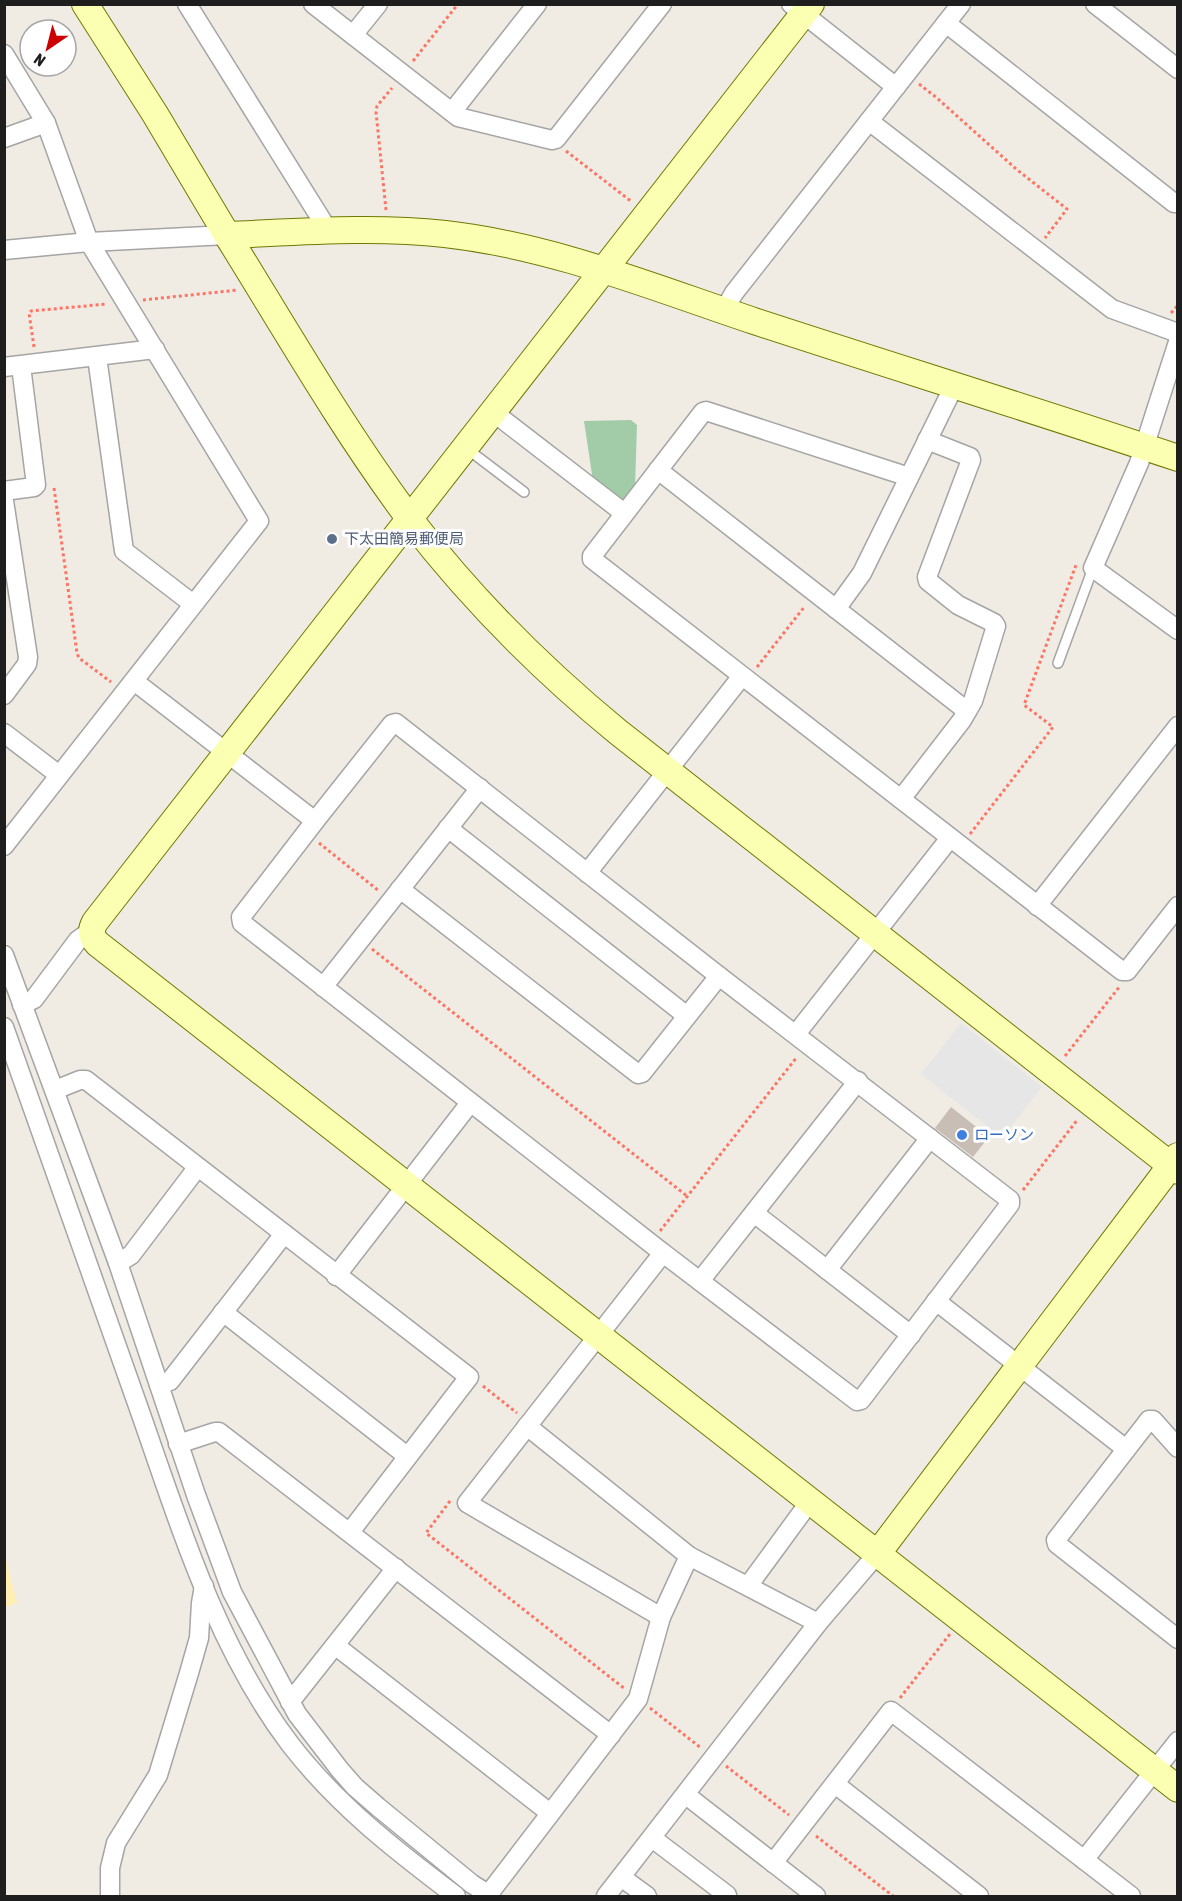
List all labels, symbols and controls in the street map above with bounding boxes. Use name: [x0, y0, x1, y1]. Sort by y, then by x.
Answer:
north arrow: [18, 18, 78, 78]
text: N: [30, 50, 48, 70]
place label: 下太田簡易郵便局: [344, 530, 464, 547]
marker: 下太田簡易郵便局: [325, 532, 339, 546]
place label: ローソン: [974, 1126, 1034, 1143]
marker: ローソン: [955, 1128, 969, 1142]

